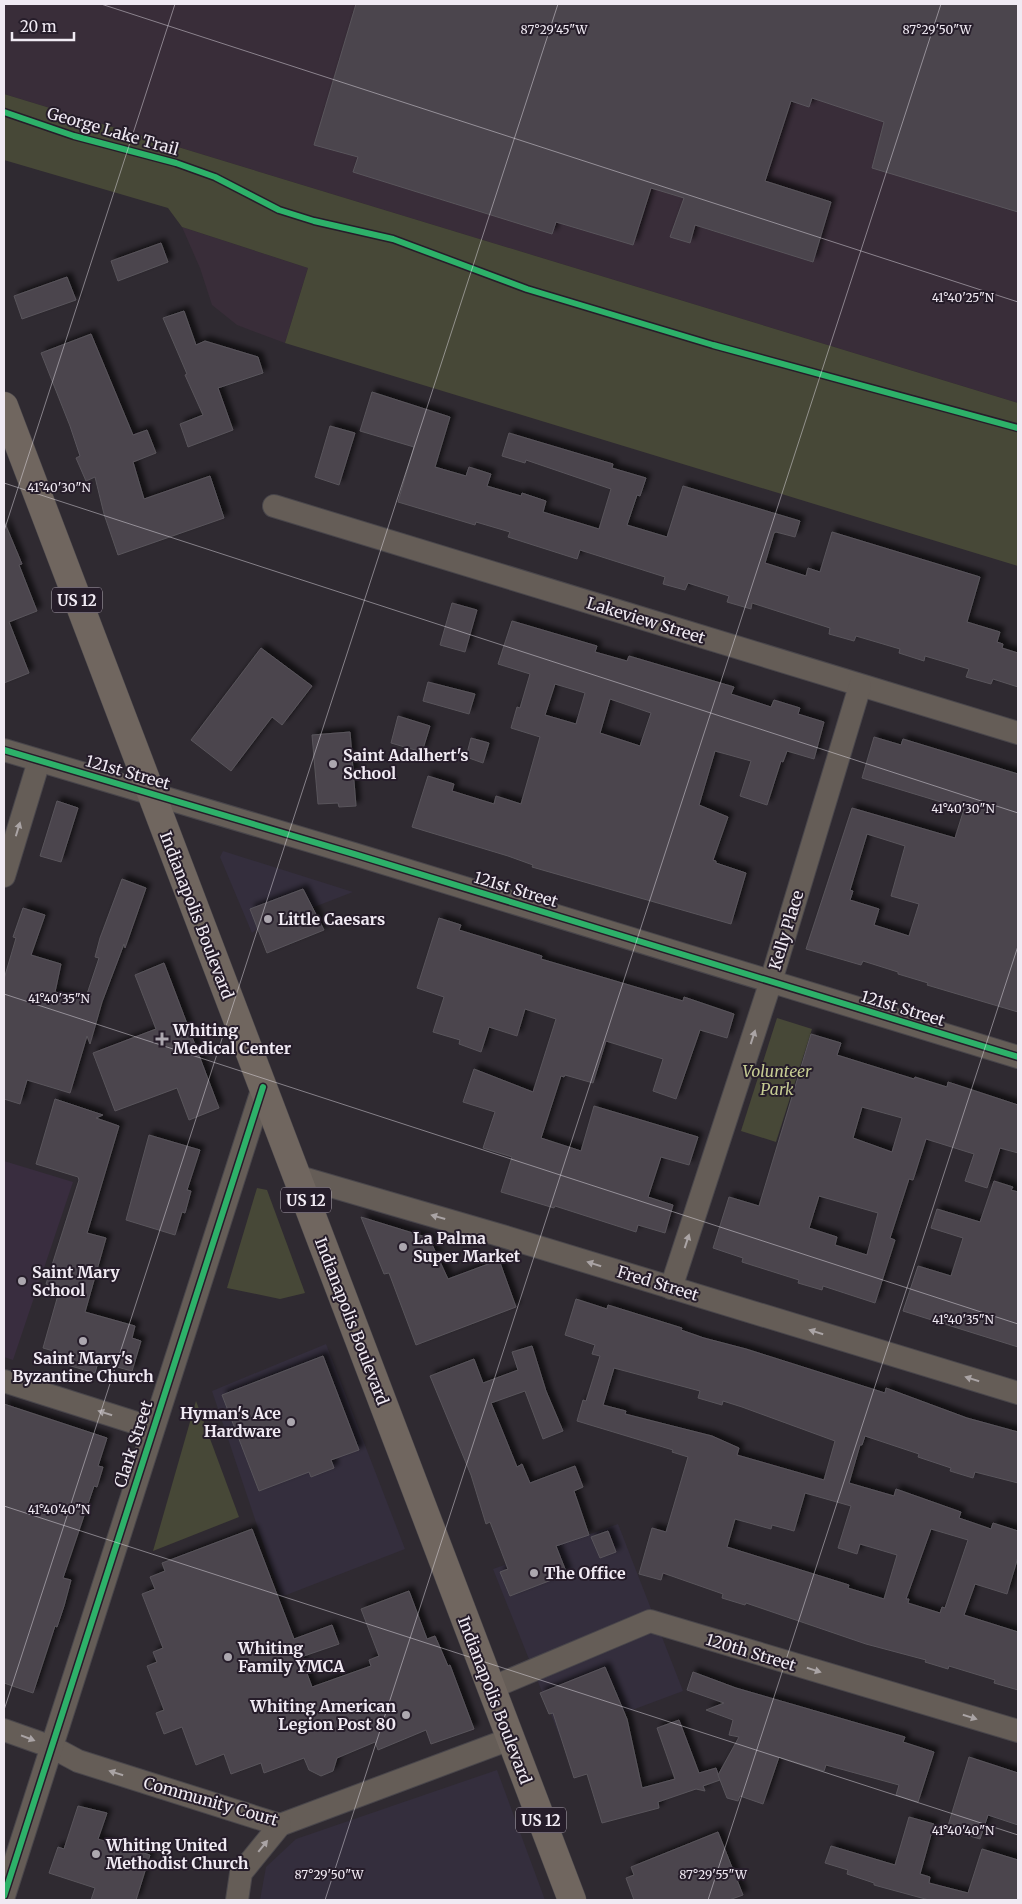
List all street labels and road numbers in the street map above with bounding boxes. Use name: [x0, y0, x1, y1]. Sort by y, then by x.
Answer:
street label: George Lake Trail: [45, 103, 181, 159]
road number: US 12: [52, 588, 102, 612]
street label: Lakeview Street: [584, 592, 708, 648]
street label: 121st Street: [84, 750, 173, 794]
street label: Indianapolis Boulevard: [156, 828, 238, 1002]
street label: 121st Street: [472, 867, 561, 911]
street label: Kelly Place: [764, 888, 808, 972]
street label: 121st Street: [859, 986, 948, 1030]
road number: US 12: [281, 1188, 331, 1212]
street label: Indianapolis Boulevard: [311, 1234, 393, 1408]
street label: Fred Street: [615, 1261, 702, 1305]
street label: Clark Street: [110, 1397, 157, 1490]
street label: Indianapolis Boulevard: [454, 1613, 536, 1787]
street label: 120th Street: [704, 1629, 799, 1675]
street label: Community Court: [141, 1772, 281, 1830]
road number: US 12: [516, 1808, 566, 1832]

